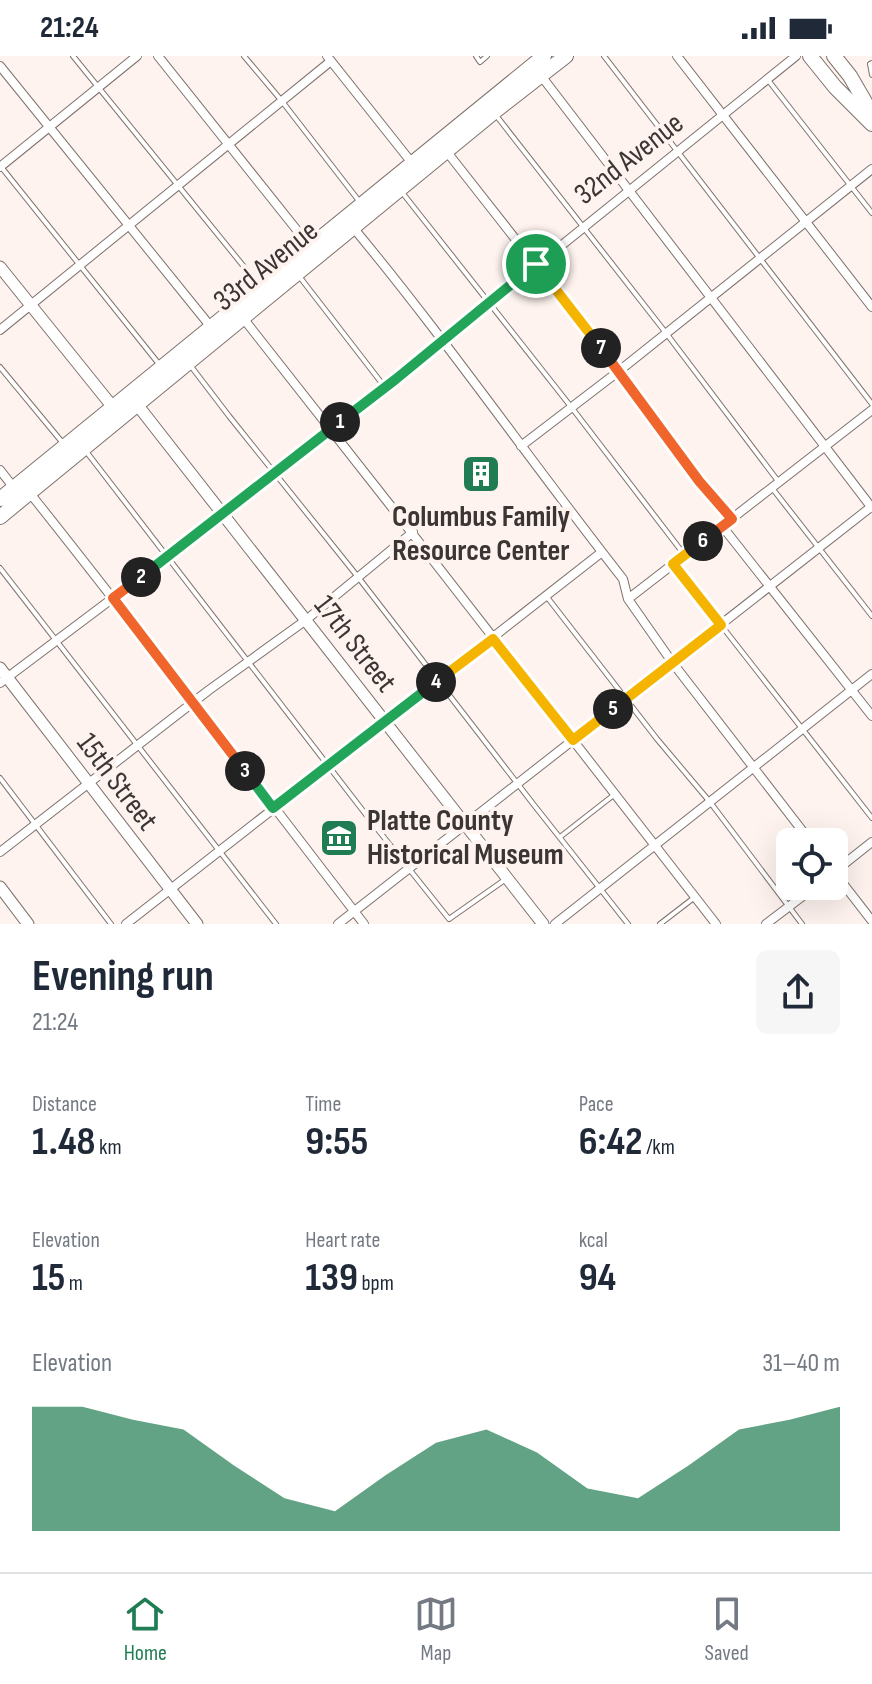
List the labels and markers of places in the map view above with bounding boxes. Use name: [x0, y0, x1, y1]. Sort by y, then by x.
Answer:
pin: [502, 230, 570, 298]
pin: 7: [581, 328, 621, 368]
pin: 1: [320, 402, 360, 442]
building icon: Columbus Family Resource Center: [460, 453, 502, 495]
place label: Columbus Family Resource Center: [392, 499, 571, 569]
pin: 6: [683, 521, 723, 561]
pin: 2: [121, 557, 161, 597]
pin: 4: [416, 662, 456, 702]
pin: 5: [593, 689, 633, 729]
pin: 3: [225, 751, 265, 791]
place label: Platte County Historical Museum: [367, 803, 564, 873]
museum icon: Platte County Historical Museum: [318, 817, 360, 859]

